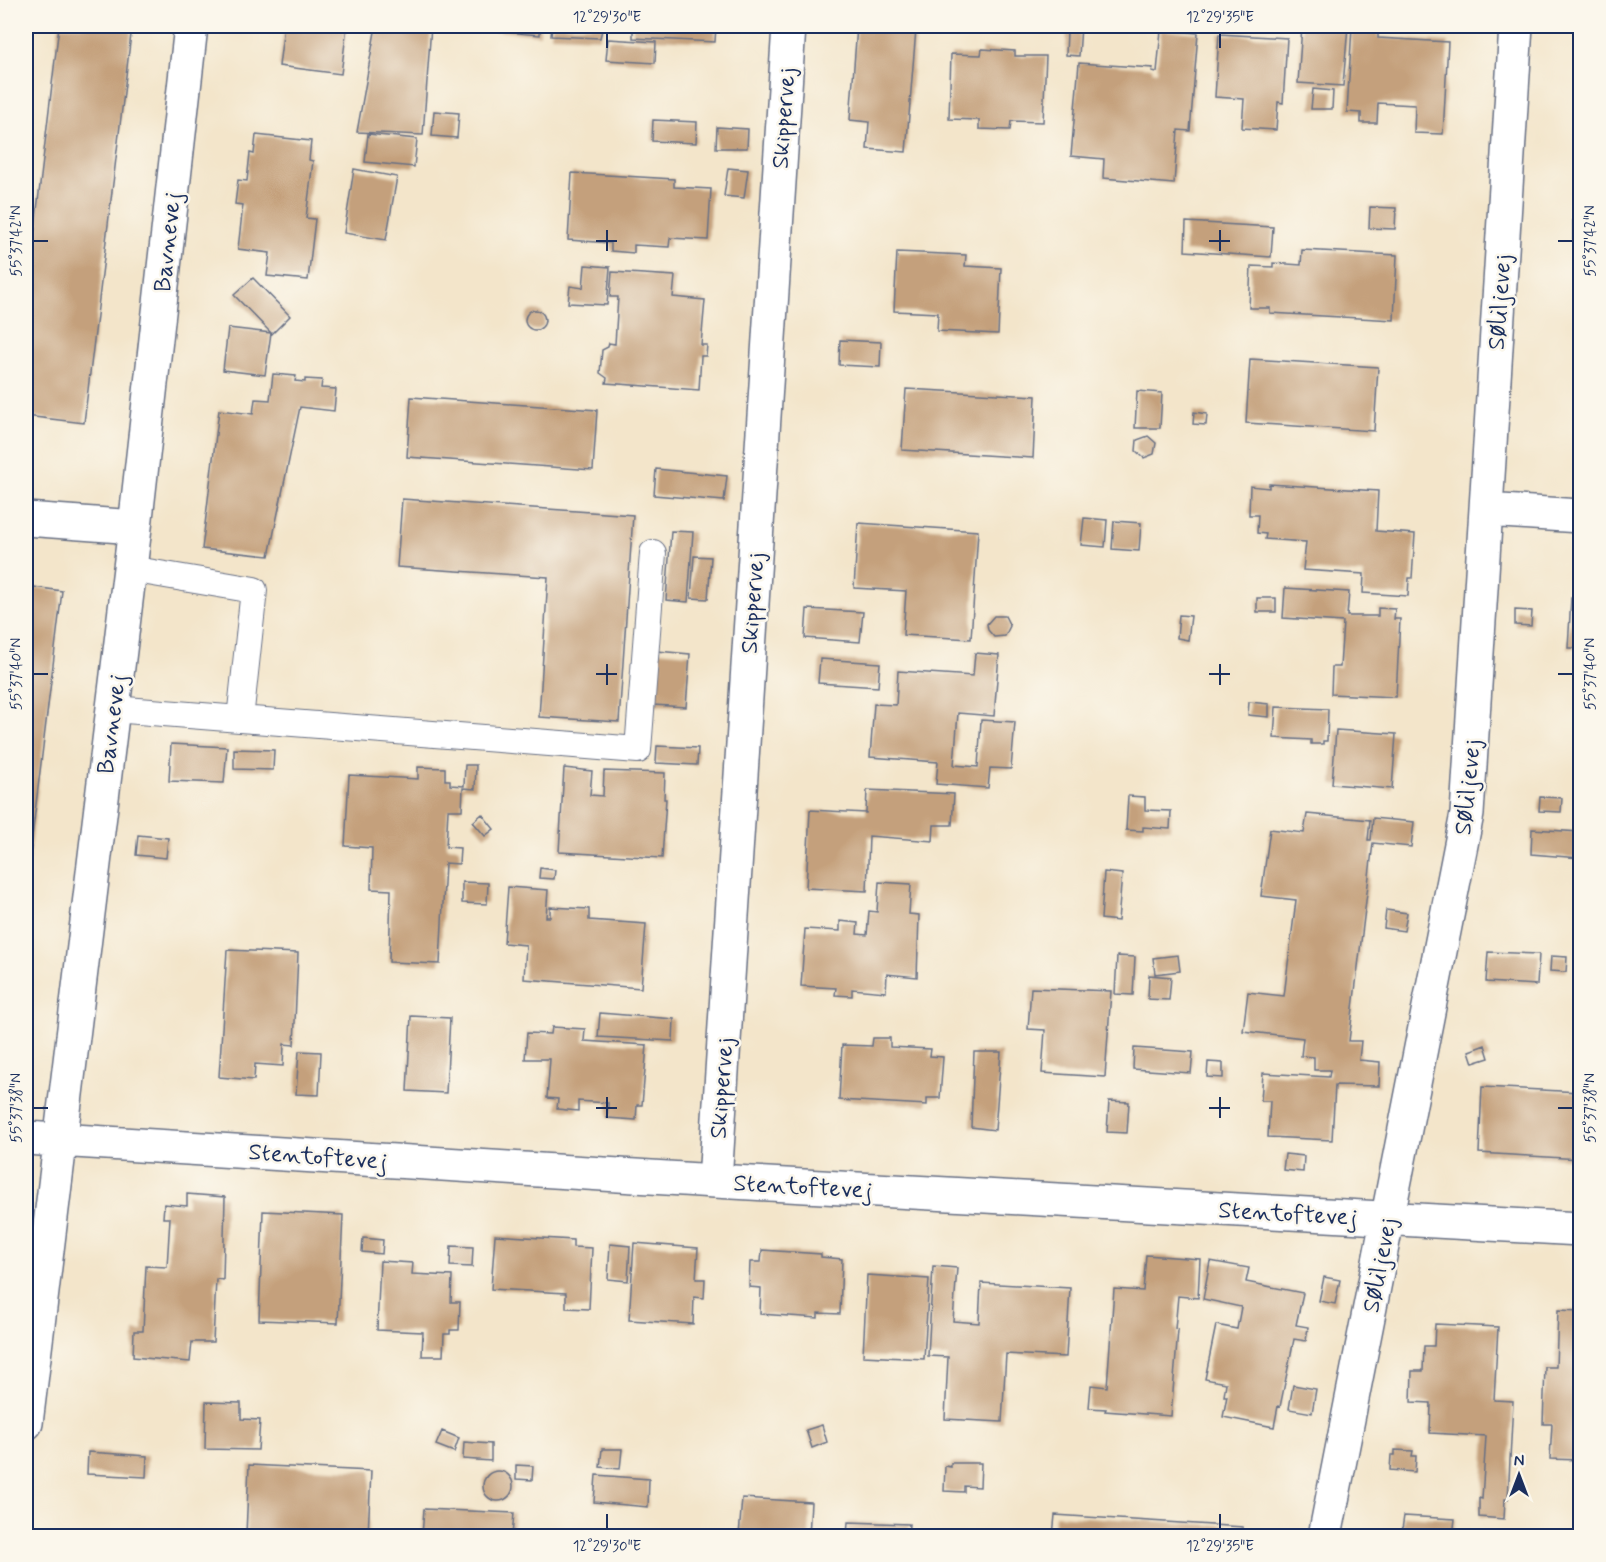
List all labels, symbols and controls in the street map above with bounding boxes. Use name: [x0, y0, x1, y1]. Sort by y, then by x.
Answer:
text: 12°29'30"E: [573, 8, 642, 28]
text: 12°29'35"E: [1186, 8, 1254, 28]
street label: Skippervej: [765, 66, 804, 170]
street label: Bavnevej: [148, 191, 189, 294]
text: 55°37'42"N: [7, 205, 27, 277]
text: 55°37'42"N: [1581, 205, 1601, 277]
street label: Søliljevej: [1482, 253, 1519, 351]
street label: Skippervej: [734, 551, 773, 655]
text: 55°37'40"N: [7, 638, 27, 710]
text: 55°37'40"N: [1581, 638, 1601, 710]
street label: Bavnevej: [91, 673, 134, 776]
street label: Søliljevej: [1448, 738, 1489, 837]
street label: Skippervej: [703, 1036, 742, 1140]
text: 55°37'38"N: [7, 1073, 27, 1143]
text: 55°37'38"N: [1581, 1073, 1601, 1143]
street label: Stentoftevej: [247, 1137, 389, 1178]
street label: Stentoftevej: [733, 1168, 873, 1207]
street label: Stentoftevej: [1218, 1195, 1358, 1234]
street label: Søliljevej: [1356, 1215, 1405, 1315]
north arrow: [1489, 1445, 1549, 1505]
text: N: [1514, 1451, 1524, 1472]
text: 12°29'30"E: [573, 1537, 642, 1557]
text: 12°29'35"E: [1186, 1537, 1254, 1557]

